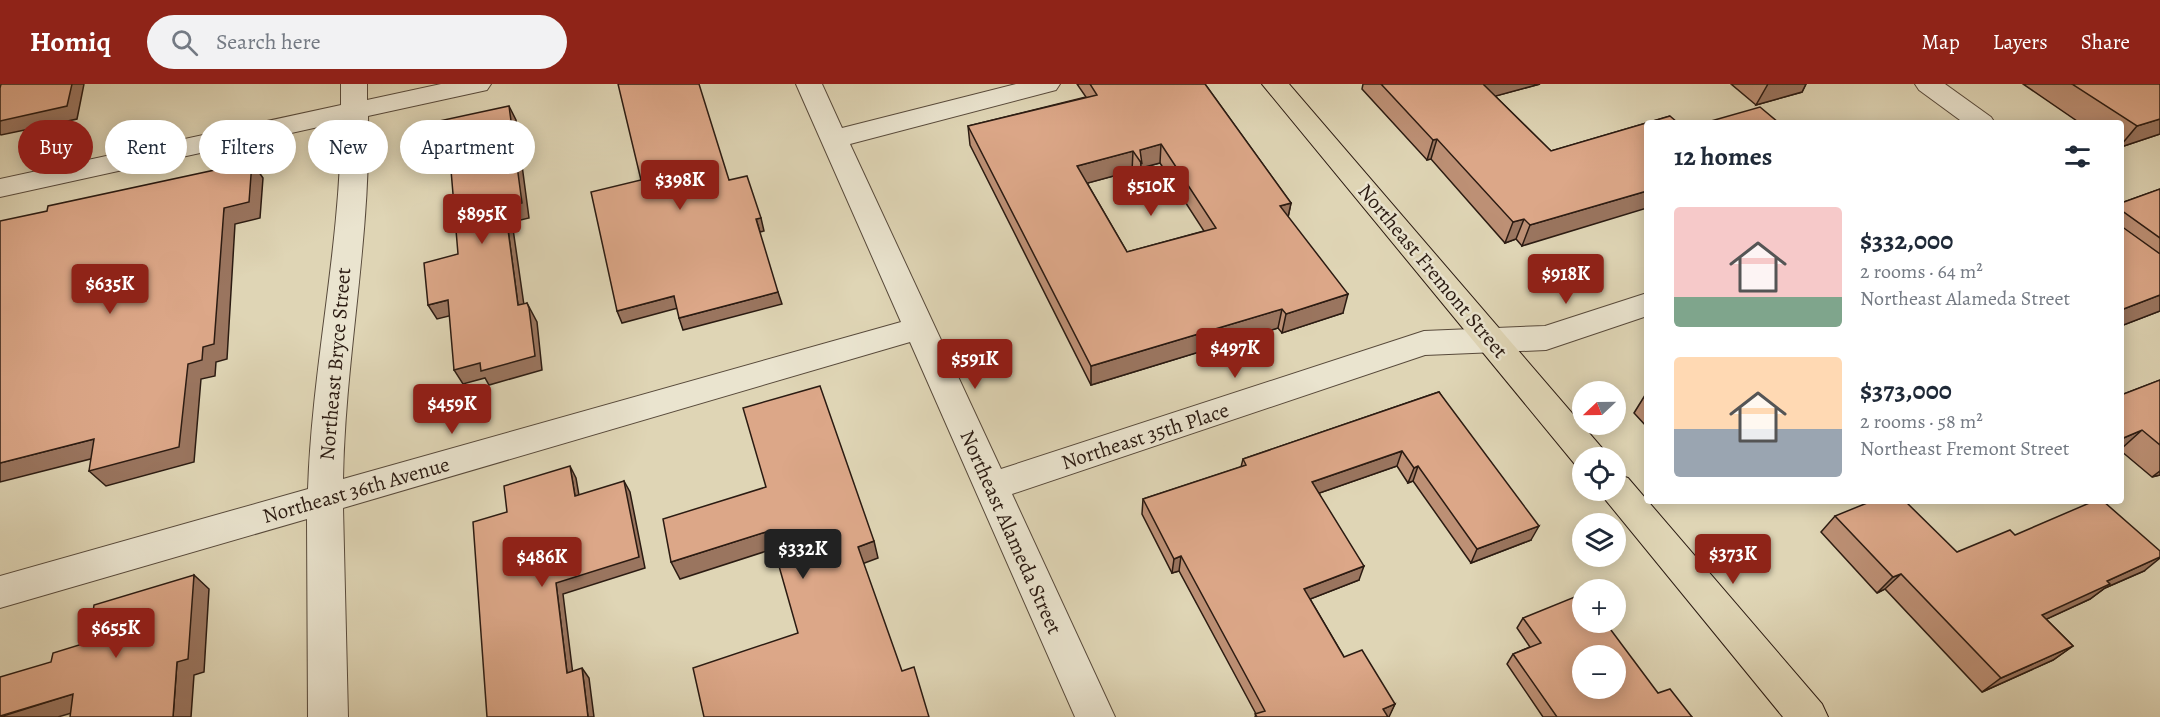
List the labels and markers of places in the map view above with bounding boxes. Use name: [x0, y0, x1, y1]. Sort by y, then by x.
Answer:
pin: $398K: [638, 160, 722, 211]
pin: $510K: [1109, 166, 1193, 217]
pin: $895K: [440, 194, 524, 245]
pin: $918K: [1524, 254, 1608, 305]
pin: $635K: [68, 264, 152, 315]
pin: $497K: [1193, 328, 1277, 379]
pin: $591K: [933, 339, 1017, 390]
pin: $459K: [410, 384, 494, 435]
pin: $332K: [761, 529, 845, 580]
pin: $373K: [1691, 534, 1775, 585]
pin: $486K: [500, 537, 584, 588]
pin: $655K: [74, 608, 158, 659]

